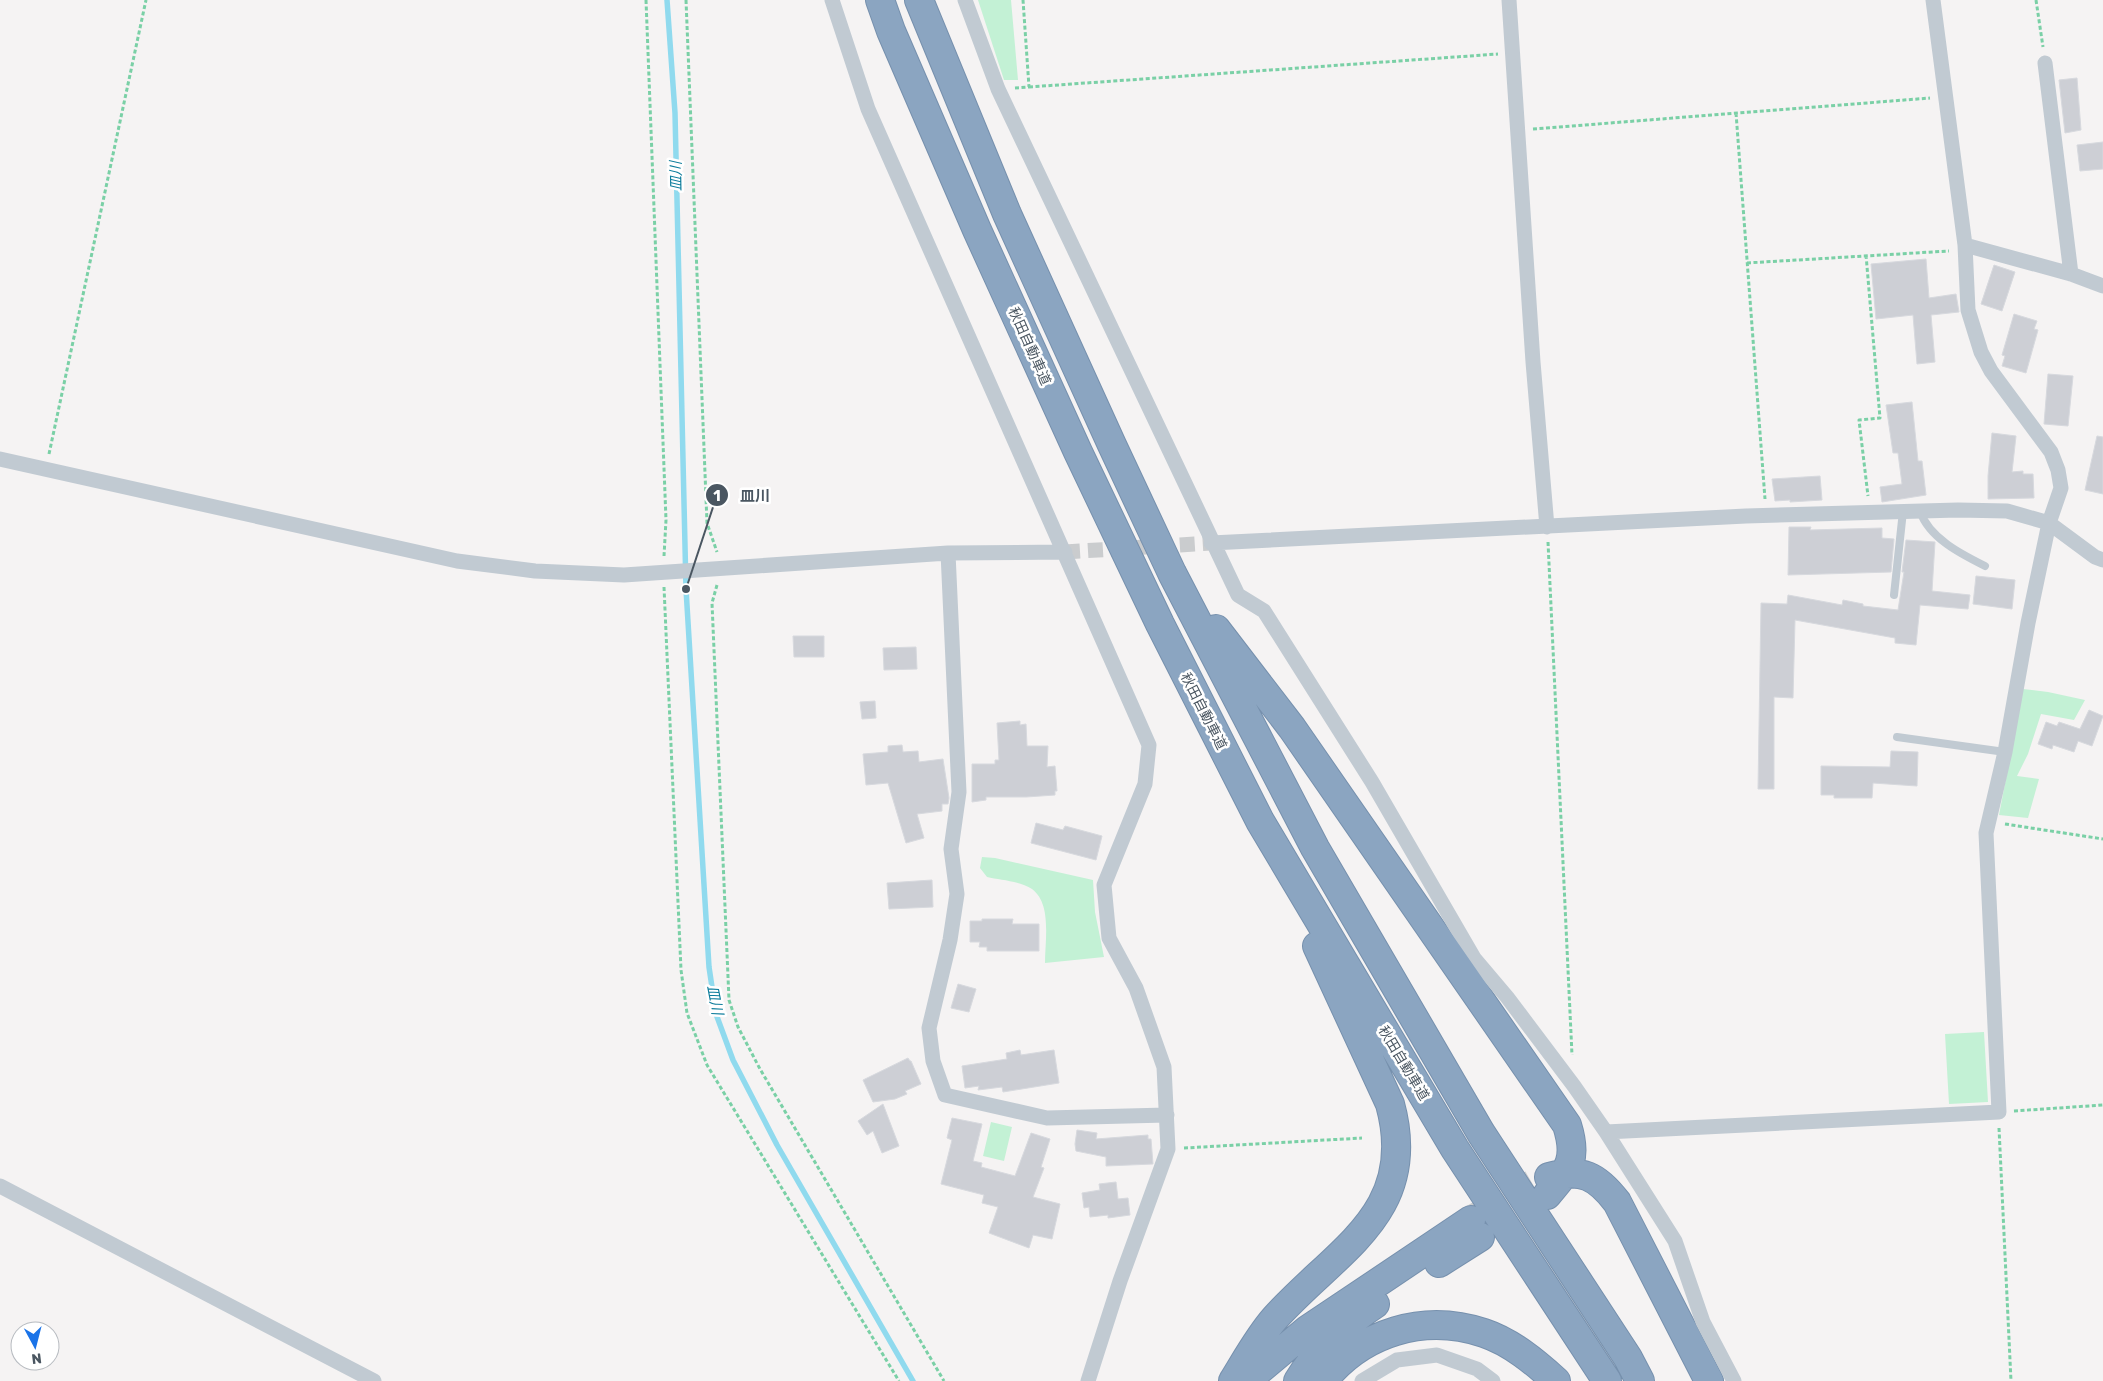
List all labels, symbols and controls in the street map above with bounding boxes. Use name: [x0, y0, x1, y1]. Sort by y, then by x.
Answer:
water label: 皿川: [667, 159, 685, 191]
street label: 秋田自動車道: [1005, 304, 1054, 388]
callout: 皿川: [705, 480, 780, 510]
text: 1: [713, 487, 721, 505]
text: 皿川: [740, 487, 770, 505]
street label: 秋田自動車道: [1177, 670, 1230, 753]
water label: 皿川: [703, 984, 727, 1018]
street label: 秋田自動車道: [1375, 1023, 1432, 1104]
north arrow: [10, 1321, 60, 1371]
text: N: [30, 1349, 43, 1367]

